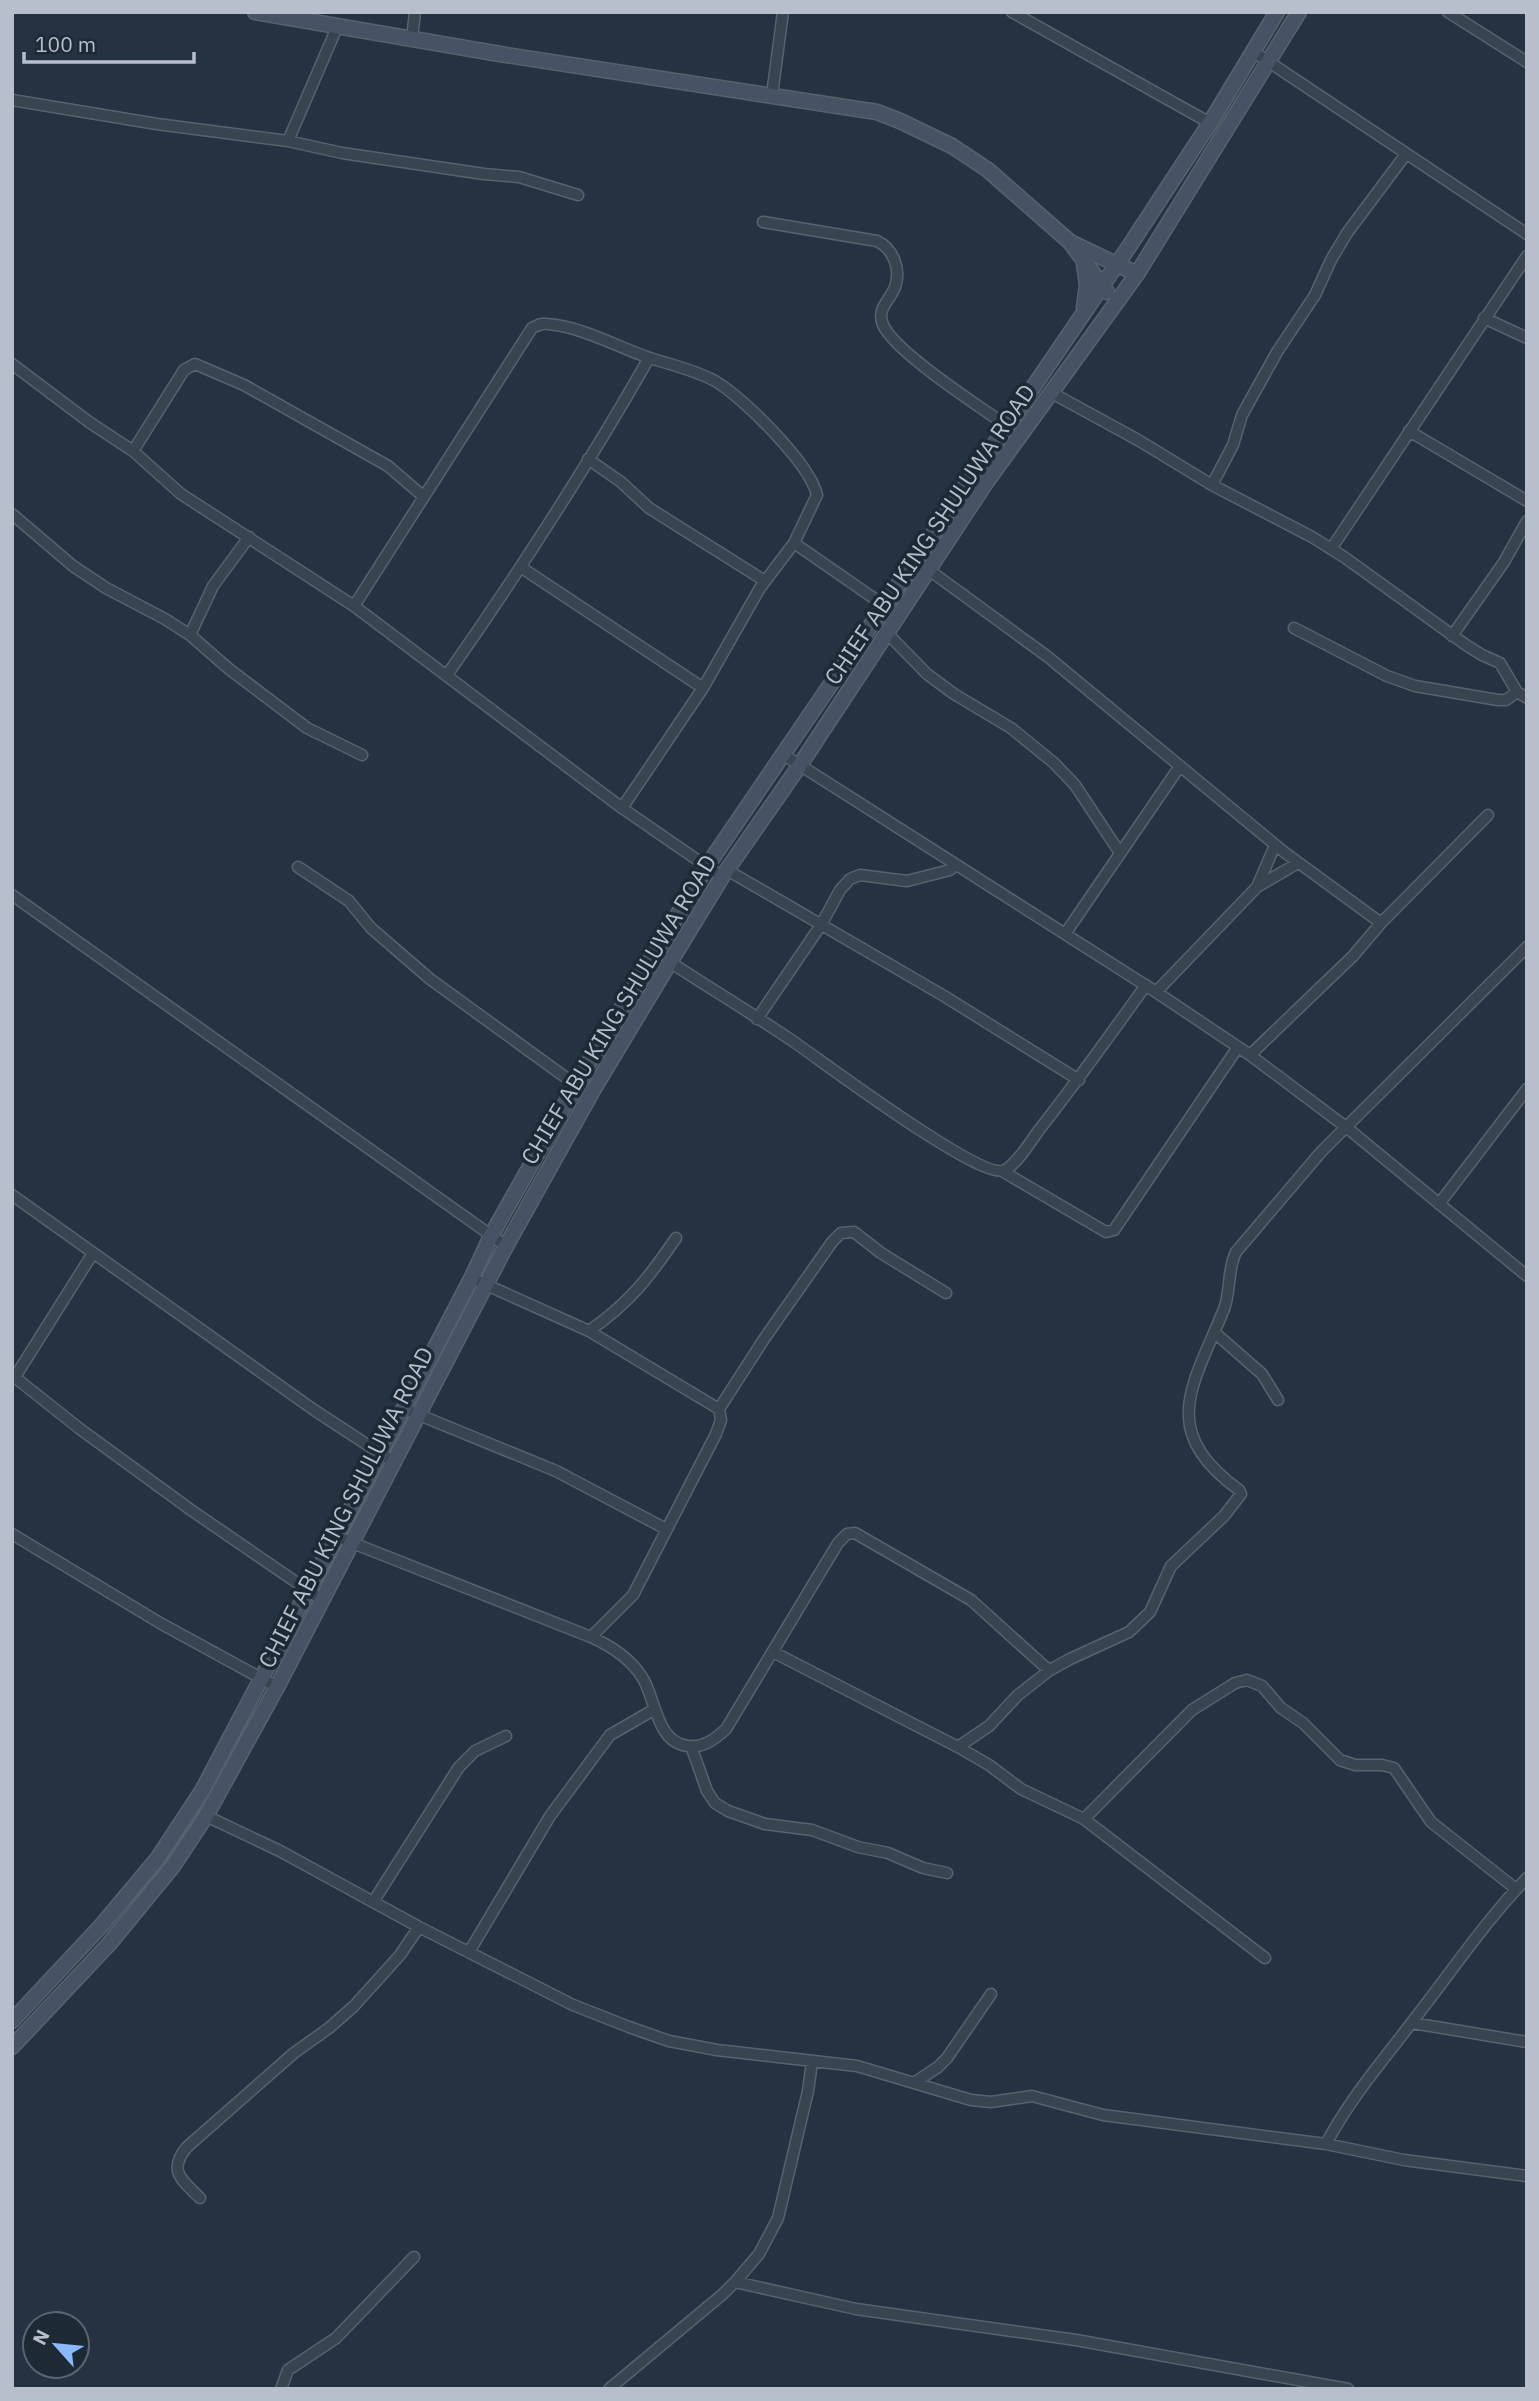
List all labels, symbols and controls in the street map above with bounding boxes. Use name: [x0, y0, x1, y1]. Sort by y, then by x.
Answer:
scale bar: [24, 21, 194, 65]
text: 100 m: [35, 30, 96, 58]
street label: CHIEF ABU KING SHULUWA ROAD: [817, 378, 1041, 690]
street label: CHIEF ABU KING SHULUWA ROAD: [513, 848, 723, 1170]
street label: CHIEF ABU KING SHULUWA ROAD: [251, 1341, 439, 1673]
north arrow: [21, 2310, 91, 2380]
text: N: [27, 2326, 55, 2349]

